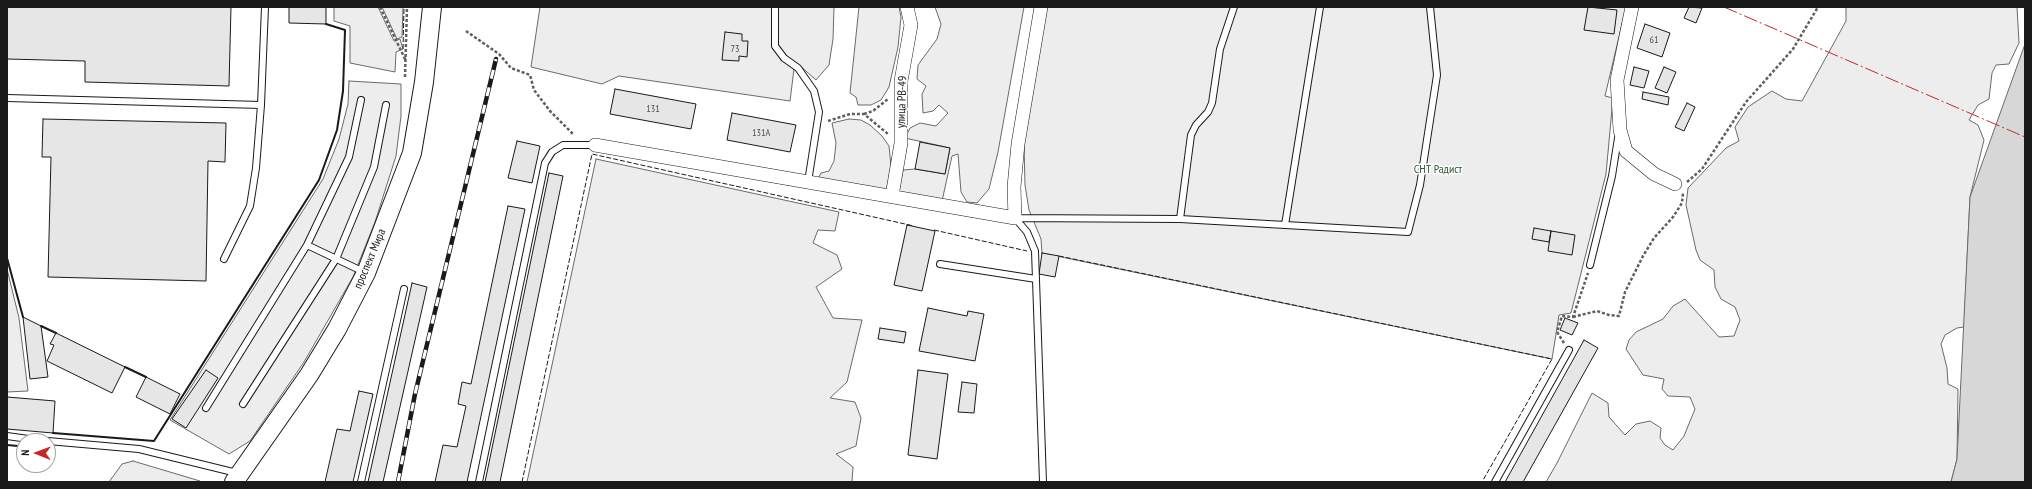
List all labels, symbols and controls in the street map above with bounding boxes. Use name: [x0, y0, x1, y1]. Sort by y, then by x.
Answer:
house number: 61: [1650, 34, 1658, 46]
house number: 73: [731, 43, 739, 55]
street label: улица РВ-49: [894, 76, 910, 128]
house number: 131: [646, 103, 660, 115]
house number: 131А: [752, 127, 770, 139]
park label: СНТ Радист: [1414, 163, 1462, 177]
street label: проспект Мира: [351, 227, 389, 291]
north arrow: [16, 433, 56, 473]
text: N: [18, 450, 32, 456]

